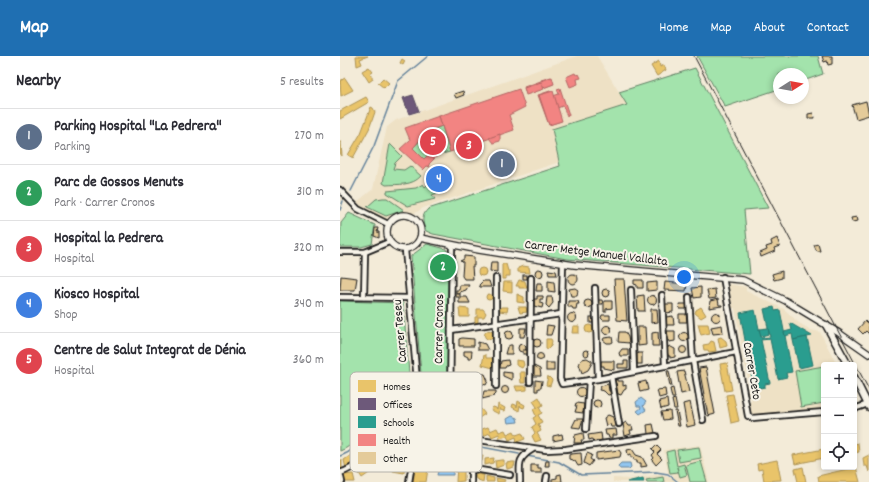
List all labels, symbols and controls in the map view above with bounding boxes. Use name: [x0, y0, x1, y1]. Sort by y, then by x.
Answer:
text: Map: [20, 15, 49, 42]
text: Home: [659, 18, 688, 38]
text: Map: [710, 18, 732, 38]
text: About: [754, 18, 785, 38]
text: Contact: [807, 18, 849, 38]
north arrow: [773, 68, 809, 104]
text: Nearby: [16, 70, 60, 94]
text: 5 results: [280, 73, 324, 92]
text: Parking Hospital "La Pedrera": [54, 116, 222, 138]
text: 1: [28, 127, 30, 146]
text: 270 m: [294, 127, 324, 146]
pin: 5: [420, 127, 446, 157]
pin: 3: [456, 131, 482, 161]
text: Parking: [54, 138, 90, 157]
pin: 1: [489, 149, 515, 179]
pin: 4: [426, 164, 452, 194]
text: Parc de Gossos Menuts: [54, 172, 184, 194]
text: 2: [26, 183, 32, 202]
text: 310 m: [296, 183, 324, 202]
text: Park · Carrer Cronos: [54, 194, 155, 213]
text: Hospital la Pedrera: [54, 228, 163, 250]
street label: Carrer Metge Manuel Vallalta: [523, 236, 669, 272]
text: 3: [26, 239, 32, 258]
text: 320 m: [294, 239, 324, 258]
text: Hospital: [54, 250, 94, 269]
pin: 2: [430, 252, 456, 282]
your location: [674, 267, 694, 287]
text: Kiosco Hospital: [54, 284, 139, 306]
street label: Carrer Cronos: [430, 294, 450, 364]
text: 4: [26, 295, 32, 314]
text: 340 m: [294, 295, 324, 314]
street label: Carrer Teseu: [389, 299, 413, 363]
text: Shop: [54, 306, 77, 325]
text: Centre de Salut Integrat de Dénia: [54, 340, 246, 362]
street label: Carrer Ceto: [737, 341, 765, 402]
text: 5: [26, 351, 32, 370]
text: 360 m: [293, 351, 324, 370]
text: Hospital: [54, 362, 94, 381]
map controls: [821, 362, 857, 470]
button: +: [821, 362, 857, 398]
legend: [350, 372, 482, 472]
text: Homes: [383, 380, 411, 396]
text: Offices: [383, 398, 413, 414]
button: −: [821, 398, 857, 434]
text: Schools: [383, 416, 415, 432]
text: Health: [383, 434, 410, 450]
button: locate: [821, 434, 857, 470]
text: Other: [383, 452, 408, 468]

